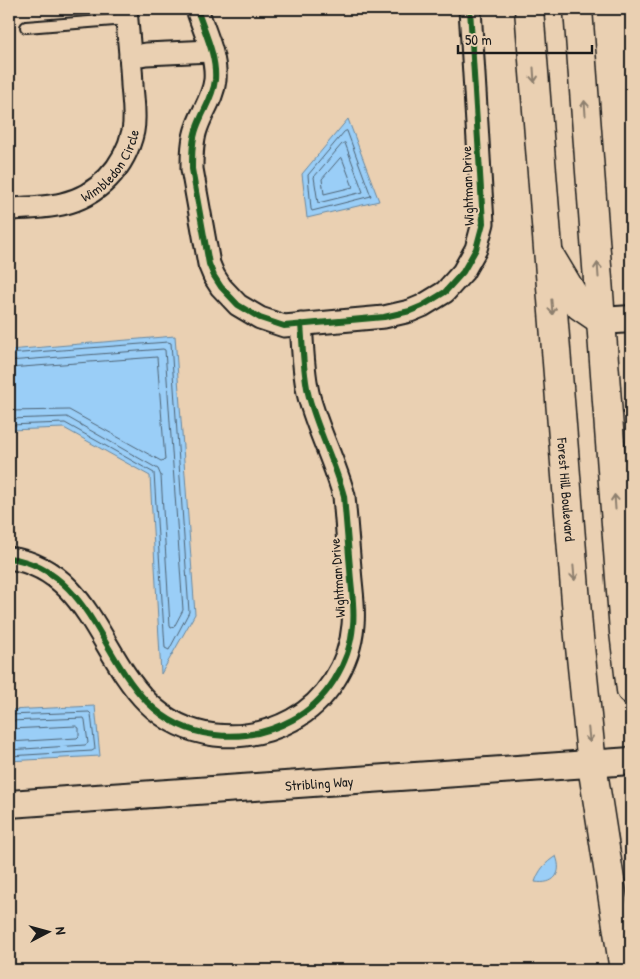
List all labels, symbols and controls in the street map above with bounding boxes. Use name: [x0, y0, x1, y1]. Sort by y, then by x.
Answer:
scale bar: [458, 22, 591, 54]
text: 50 m: [465, 29, 492, 50]
one-way arrow: [529, 67, 539, 83]
one-way arrow: [581, 100, 590, 116]
street label: Wimbledon Circle: [77, 127, 143, 206]
street label: Wightman Drive: [456, 145, 479, 226]
one-way arrow: [593, 262, 602, 278]
one-way arrow: [547, 298, 557, 314]
street label: Forest Hill Boulevard: [553, 436, 581, 543]
one-way arrow: [610, 494, 619, 510]
street label: Wightman Drive: [325, 537, 350, 618]
one-way arrow: [569, 565, 578, 581]
one-way arrow: [584, 727, 594, 743]
street label: Stribling Way: [285, 771, 354, 794]
north arrow: [22, 906, 72, 956]
text: N: [52, 926, 71, 936]

